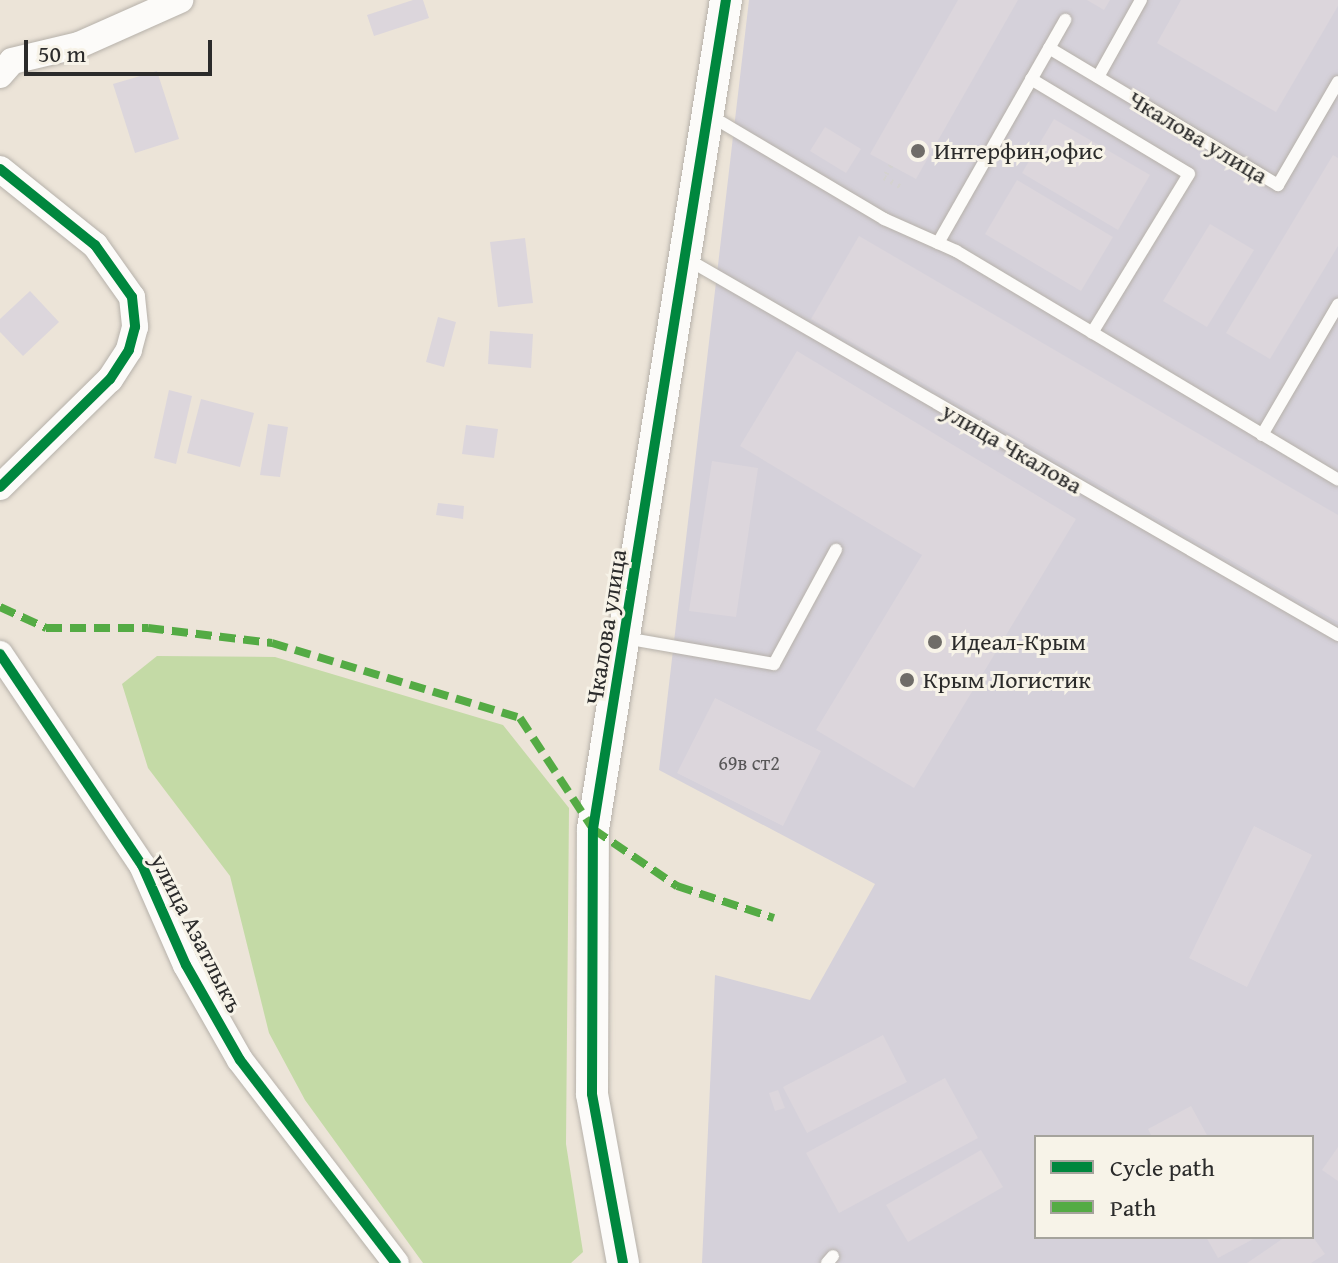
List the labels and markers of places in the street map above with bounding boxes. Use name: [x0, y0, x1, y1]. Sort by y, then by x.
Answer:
place label: Интерфин,офис: [934, 137, 1103, 165]
marker: Интерфин,офис: [909, 142, 927, 160]
place label: Идеал-Крым: [951, 628, 1086, 656]
marker: Идеал-Крым: [926, 633, 944, 651]
place label: Крым Логистик: [923, 666, 1091, 694]
marker: Крым Логистик: [898, 671, 916, 689]

